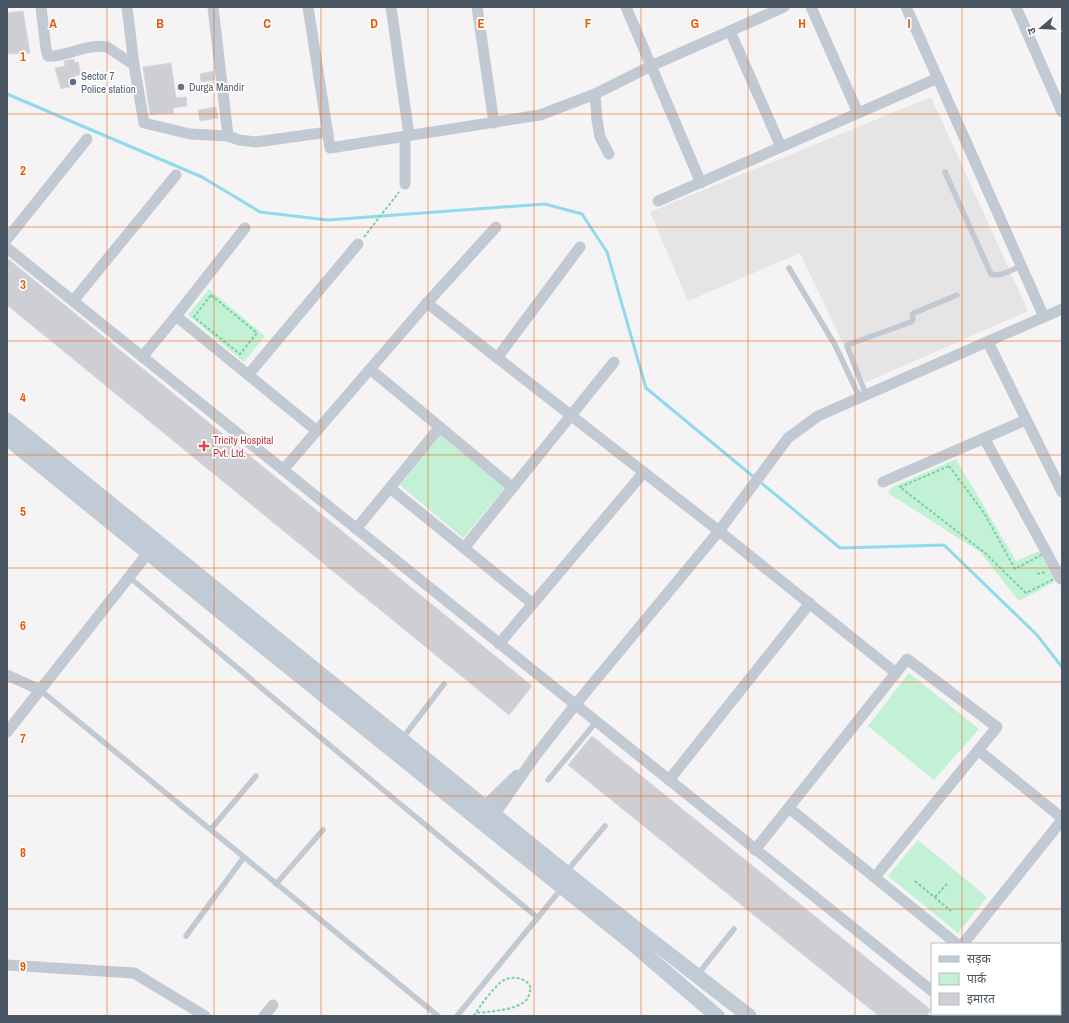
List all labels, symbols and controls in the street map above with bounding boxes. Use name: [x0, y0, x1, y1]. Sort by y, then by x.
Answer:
north arrow: [1021, 8, 1061, 48]
text: A: [49, 15, 57, 32]
text: B: [156, 15, 164, 32]
text: C: [263, 15, 271, 32]
text: D: [370, 15, 378, 32]
text: E: [477, 15, 485, 32]
text: F: [585, 15, 592, 32]
text: G: [691, 15, 699, 32]
text: H: [798, 15, 806, 32]
text: I: [908, 15, 911, 32]
text: उ: [1024, 25, 1039, 37]
text: 1: [20, 48, 26, 65]
place label: Sector 7 Police station: [81, 69, 136, 96]
marker: Sector 7 Police station: [68, 77, 78, 87]
place label: Durga Mandir: [189, 80, 244, 94]
marker: Durga Mandir: [176, 82, 186, 92]
text: 2: [20, 162, 26, 179]
text: 3: [20, 276, 26, 293]
text: 4: [20, 389, 26, 406]
place label: Tricity Hospital Pvt. Ltd.: [213, 433, 273, 460]
marker: Tricity Hospital Pvt. Ltd.: [198, 440, 210, 452]
text: 5: [20, 503, 26, 520]
text: 6: [20, 617, 26, 634]
text: 7: [20, 730, 26, 747]
text: 8: [20, 844, 26, 861]
legend: [931, 943, 1061, 1015]
text: सड़क: [967, 951, 992, 967]
text: 9: [20, 958, 26, 975]
text: पार्क: [967, 971, 987, 987]
text: इमारत: [967, 991, 996, 1007]

